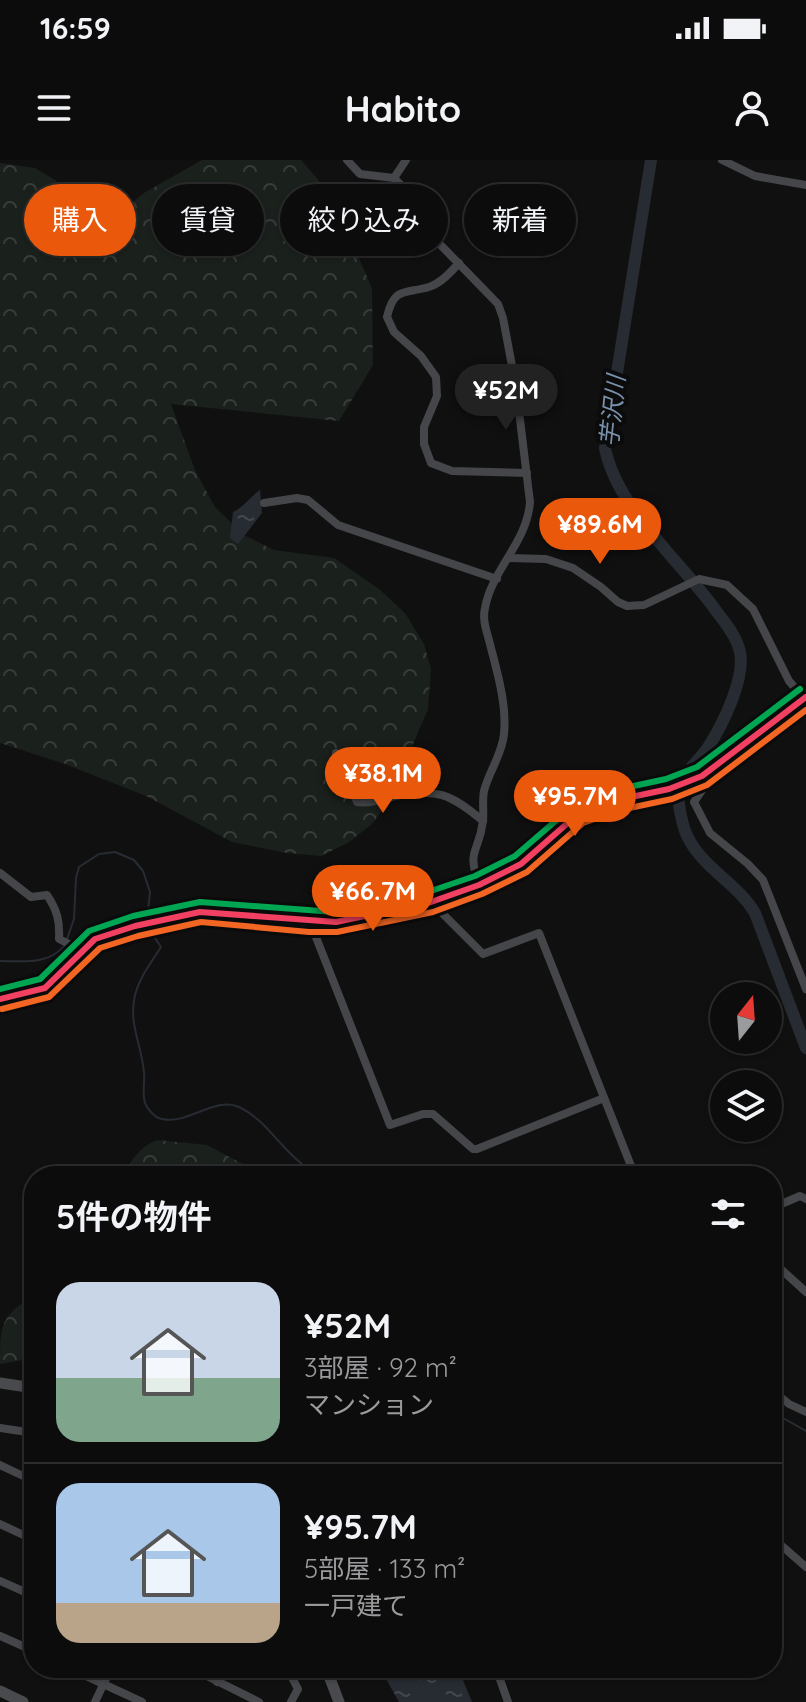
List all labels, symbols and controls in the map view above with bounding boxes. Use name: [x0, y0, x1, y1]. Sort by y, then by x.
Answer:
text: 16:59: [40, 9, 111, 47]
icon: menu: [32, 86, 76, 130]
text: Habito: [345, 86, 461, 131]
icon: person: [730, 86, 774, 130]
chip: 購入: [24, 184, 136, 256]
chip: 賃貸: [152, 184, 264, 256]
chip: 絞り込み: [280, 184, 448, 256]
chip: 新着: [464, 184, 576, 256]
pin: ¥52M: [459, 364, 553, 432]
water label: 芋沢川: [593, 371, 631, 448]
text: ¥52M: [473, 373, 539, 406]
pin: ¥89.6M: [535, 498, 665, 566]
text: ¥89.6M: [557, 507, 643, 540]
pin: ¥38.1M: [318, 747, 448, 815]
text: ¥38.1M: [343, 756, 423, 789]
pin: ¥95.7M: [510, 770, 640, 838]
text: ¥95.7M: [532, 779, 618, 812]
pin: ¥66.7M: [308, 865, 438, 933]
text: ¥66.7M: [330, 874, 416, 907]
north arrow: [710, 982, 782, 1054]
map controls: [710, 982, 782, 1142]
button: layers: [710, 1070, 782, 1142]
icon: filters: [706, 1192, 750, 1236]
text: 5件の物件: [56, 1195, 212, 1238]
text: ¥52M: [304, 1304, 391, 1347]
icon: home: [120, 1314, 216, 1410]
text: 3部屋 · 92 m²: [304, 1351, 457, 1384]
text: マンション: [304, 1388, 434, 1421]
text: ¥95.7M: [304, 1505, 417, 1548]
icon: home: [120, 1515, 216, 1611]
text: 5部屋 · 133 m²: [304, 1552, 465, 1585]
text: 一戸建て: [304, 1589, 408, 1622]

